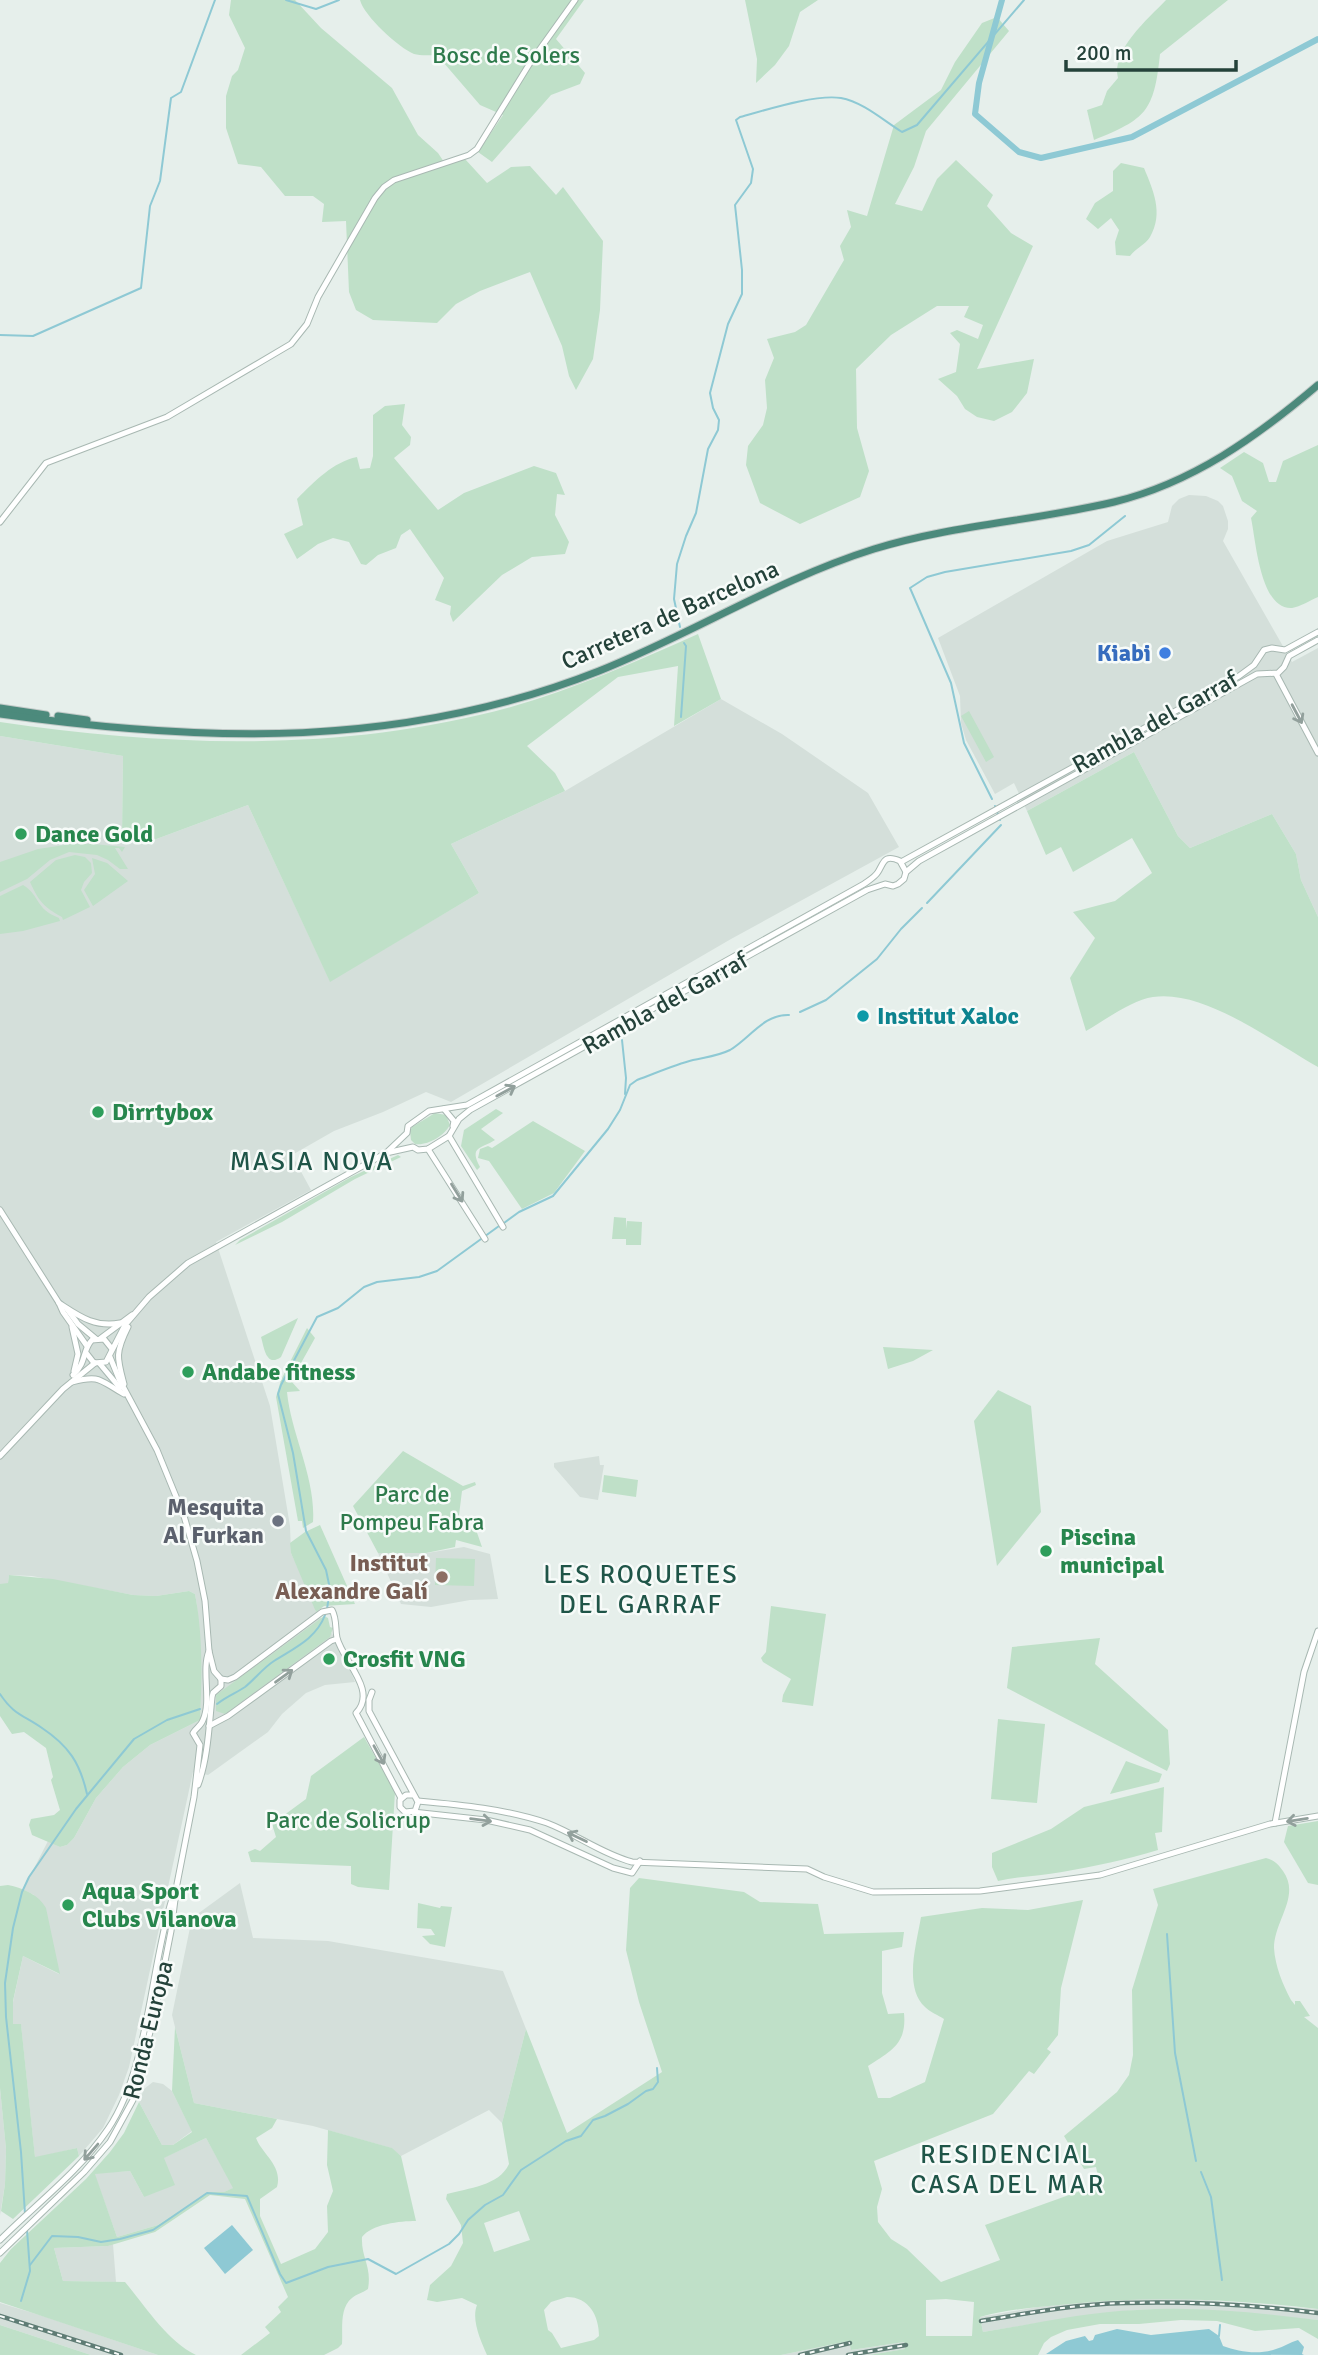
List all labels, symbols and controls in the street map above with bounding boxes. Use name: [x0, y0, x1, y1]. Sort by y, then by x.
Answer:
scale bar: [1066, 28, 1236, 72]
park label: Bosc de Solers: [432, 40, 580, 70]
text: 200 m: [1076, 40, 1131, 66]
street label: Carretera de Barcelona: [557, 554, 783, 676]
place label: Kiabi: [1097, 638, 1151, 668]
marker: Kiabi: [1157, 645, 1173, 661]
street label: Rambla del Garraf: [1067, 664, 1244, 780]
one-way arrow: [1290, 703, 1304, 723]
place label: Dance Gold: [35, 819, 153, 849]
marker: Dance Gold: [13, 826, 29, 842]
street label: Rambla del Garraf: [577, 945, 754, 1061]
place label: Institut Xaloc: [877, 1001, 1019, 1031]
marker: Institut Xaloc: [855, 1008, 871, 1024]
one-way arrow: [495, 1084, 516, 1097]
place label: Dirrtybox: [112, 1097, 213, 1127]
marker: Dirrtybox: [90, 1104, 106, 1120]
district label: MASIA NOVA: [230, 1146, 394, 1178]
one-way arrow: [450, 1183, 465, 1202]
place label: Andabe fitness: [202, 1357, 356, 1387]
marker: Andabe fitness: [180, 1364, 196, 1380]
park label: Parc de Pompeu Fabra: [339, 1479, 485, 1537]
place label: Mesquita Al Furkan: [163, 1492, 264, 1550]
marker: Mesquita Al Furkan: [270, 1513, 286, 1529]
place label: Piscina municipal: [1060, 1522, 1165, 1580]
marker: Piscina municipal: [1038, 1543, 1054, 1559]
place label: Institut Alexandre Galí: [275, 1548, 429, 1606]
district label: LES ROQUETES DEL GARRAF: [543, 1559, 739, 1621]
marker: Institut Alexandre Galí: [434, 1569, 450, 1585]
place label: Crosfit VNG: [343, 1644, 466, 1674]
marker: Crosfit VNG: [321, 1651, 337, 1667]
one-way arrow: [274, 1669, 293, 1683]
one-way arrow: [372, 1745, 386, 1765]
park label: Parc de Solicrup: [265, 1805, 431, 1835]
one-way arrow: [469, 1813, 492, 1826]
one-way arrow: [1286, 1814, 1309, 1827]
one-way arrow: [567, 1830, 588, 1844]
place label: Aqua Sport Clubs Vilanova: [82, 1876, 237, 1934]
marker: Aqua Sport Clubs Vilanova: [60, 1897, 76, 1913]
street label: Ronda Europa: [116, 1957, 180, 2103]
district label: RESIDENCIAL CASA DEL MAR: [911, 2139, 1105, 2201]
one-way arrow: [83, 2143, 99, 2161]

